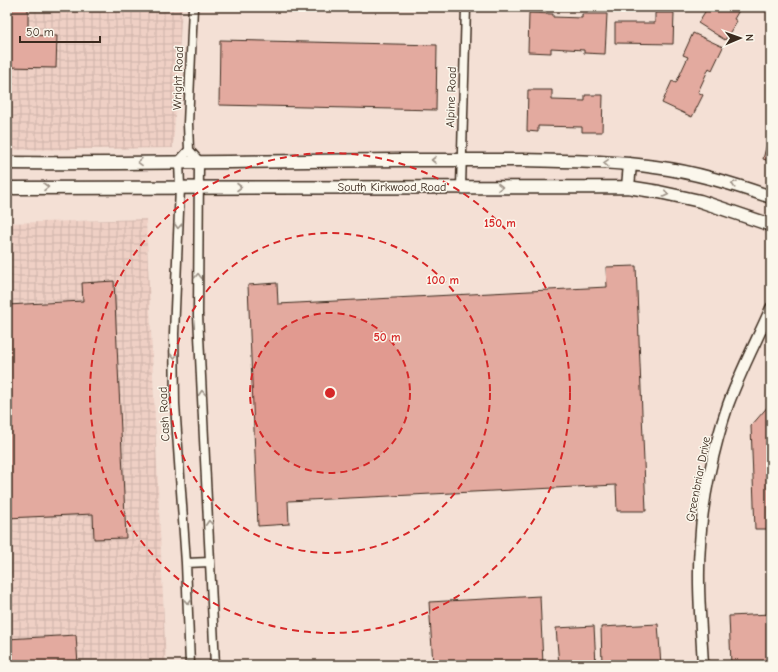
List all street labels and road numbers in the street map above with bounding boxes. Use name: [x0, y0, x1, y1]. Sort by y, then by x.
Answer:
street label: Wright Road: [170, 46, 186, 110]
street label: Alpine Road: [443, 66, 459, 128]
street label: South Kirkwood Road: [338, 180, 446, 194]
street label: Cash Road: [156, 386, 172, 442]
street label: Greenbriar Drive: [683, 435, 713, 523]

